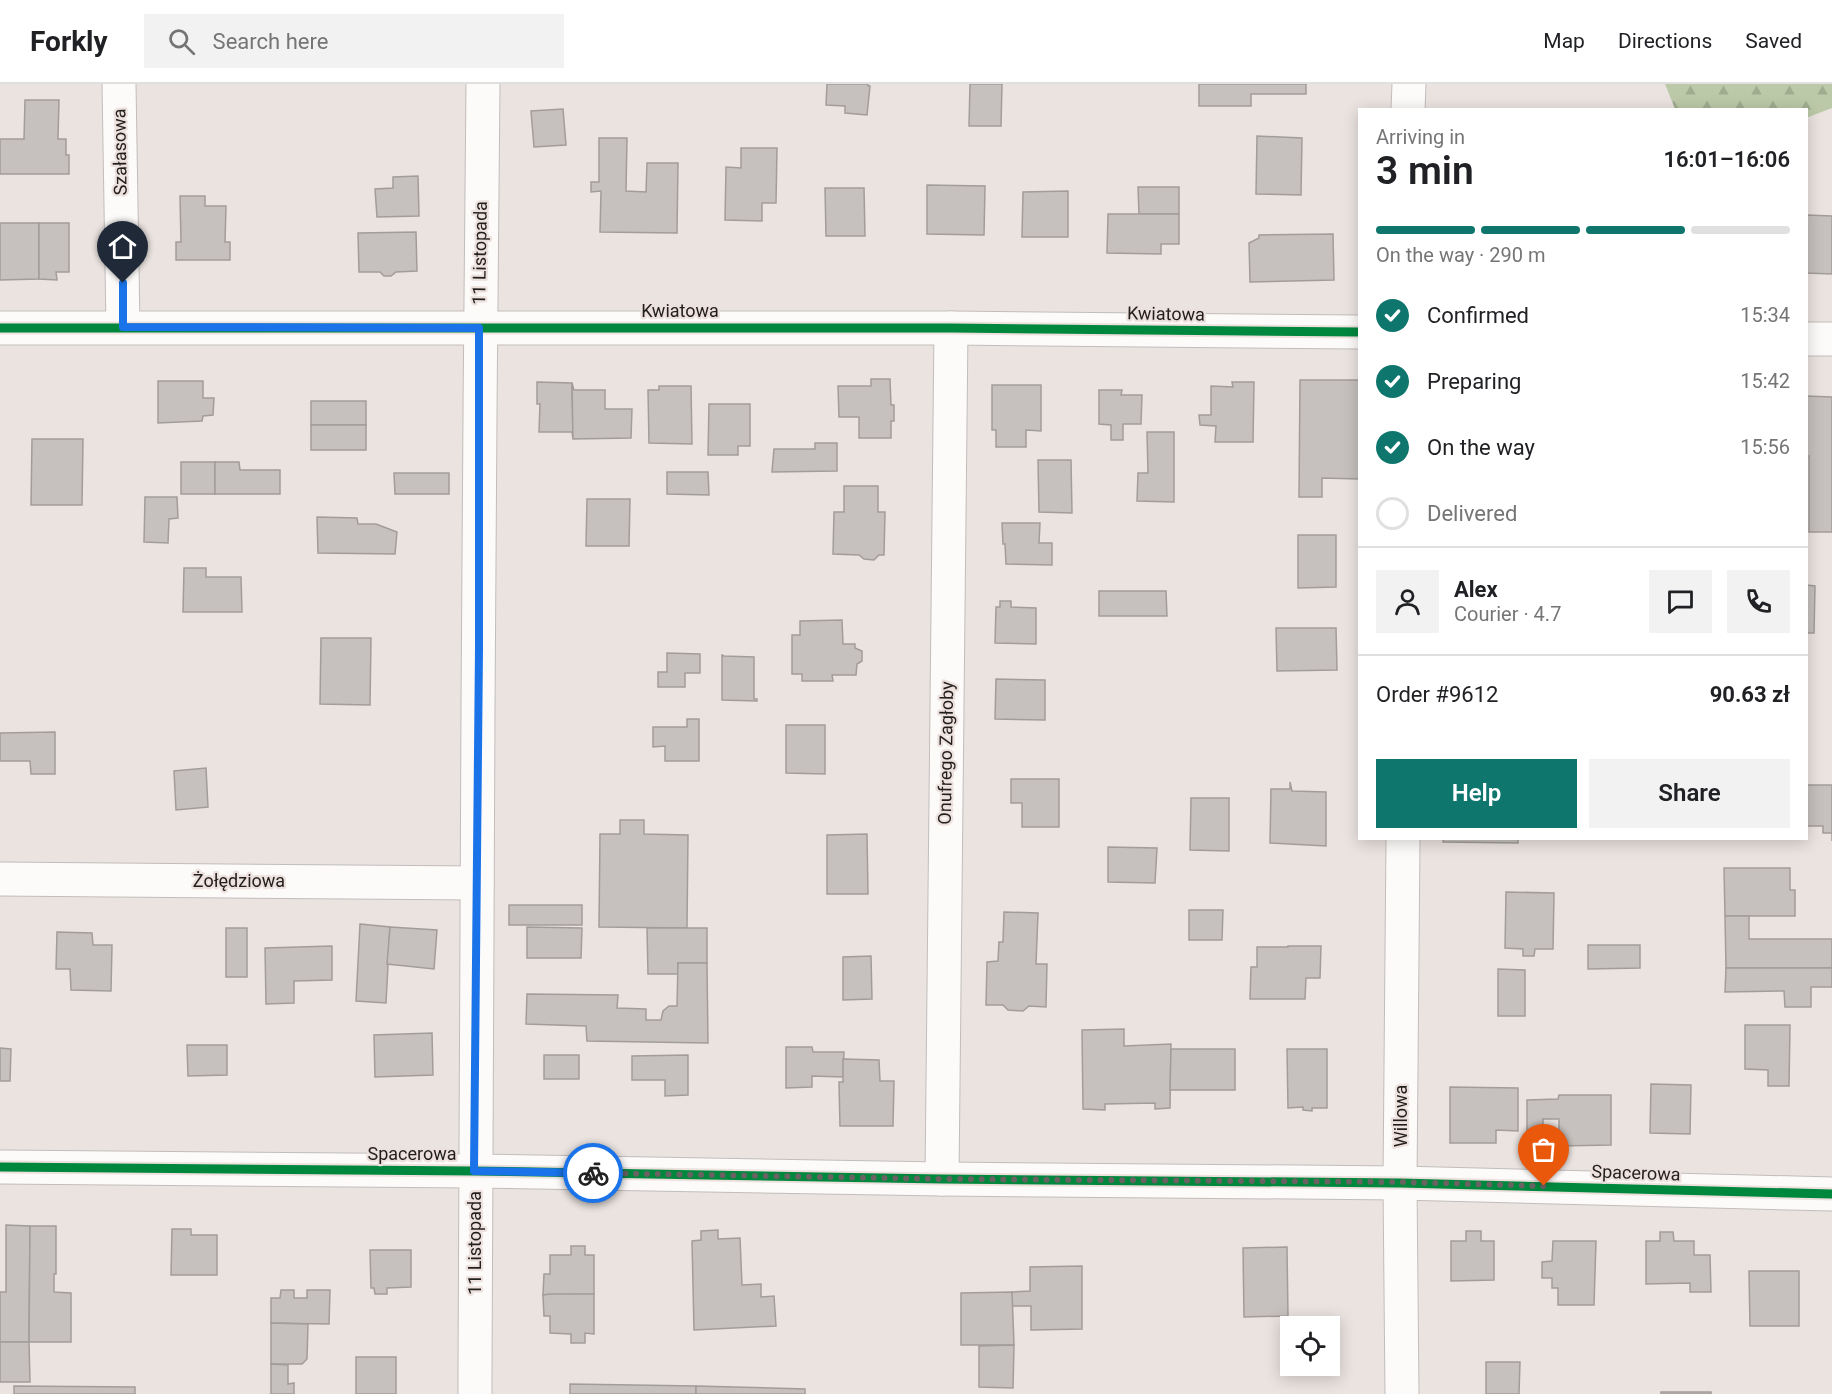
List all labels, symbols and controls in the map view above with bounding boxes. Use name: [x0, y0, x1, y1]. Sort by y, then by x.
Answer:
search box: [144, 14, 564, 68]
text: Forkly: [30, 25, 108, 58]
icon: search: [165, 25, 198, 58]
text: Search here: [213, 29, 328, 54]
text: Map: [1543, 29, 1585, 53]
text: Directions: [1618, 29, 1712, 53]
text: Saved: [1745, 29, 1802, 53]
street label: Szałasowa: [108, 108, 131, 196]
text: Arriving in: [1376, 125, 1465, 149]
text: 16:01–16:06: [1663, 147, 1790, 172]
text: 3 min: [1376, 148, 1474, 194]
street label: 11 Listopada: [468, 201, 491, 305]
pin: [97, 221, 148, 283]
icon: home: [106, 230, 139, 263]
text: On the way · 290 m: [1376, 243, 1545, 267]
icon: check: [1376, 299, 1409, 332]
street label: Kwiatowa: [641, 300, 719, 321]
street label: Kwiatowa: [1127, 302, 1205, 325]
text: Confirmed: [1427, 303, 1529, 328]
text: 15:34: [1740, 303, 1790, 327]
icon: check: [1376, 365, 1409, 398]
text: Preparing: [1427, 369, 1521, 394]
text: 15:42: [1740, 369, 1790, 393]
icon: check: [1376, 431, 1409, 464]
text: On the way: [1427, 435, 1535, 460]
text: 15:56: [1740, 435, 1790, 459]
text: Delivered: [1427, 501, 1517, 526]
button: person: [1376, 570, 1439, 633]
button: chat: [1649, 570, 1712, 633]
button: phone: [1727, 570, 1790, 633]
text: Alex: [1454, 577, 1498, 602]
text: Courier · 4.7: [1454, 602, 1561, 626]
street label: Onufrego Zagłoby: [934, 681, 957, 825]
text: Order #9612: [1376, 682, 1498, 707]
text: 90.63 zł: [1710, 682, 1790, 707]
button: Help: [1376, 759, 1577, 828]
button: Share: [1589, 759, 1790, 828]
street label: Żołędziowa: [193, 870, 285, 891]
street label: Willowa: [1390, 1085, 1411, 1147]
pin: [1518, 1124, 1569, 1186]
icon: bag: [1527, 1133, 1560, 1166]
street label: Spacerowa: [367, 1143, 457, 1164]
courier: [563, 1143, 623, 1203]
icon: bike: [577, 1157, 610, 1190]
street label: Spacerowa: [1591, 1160, 1681, 1185]
street label: 11 Listopada: [464, 1191, 485, 1295]
map controls: [1280, 1316, 1340, 1376]
button: locate: [1280, 1316, 1340, 1376]

